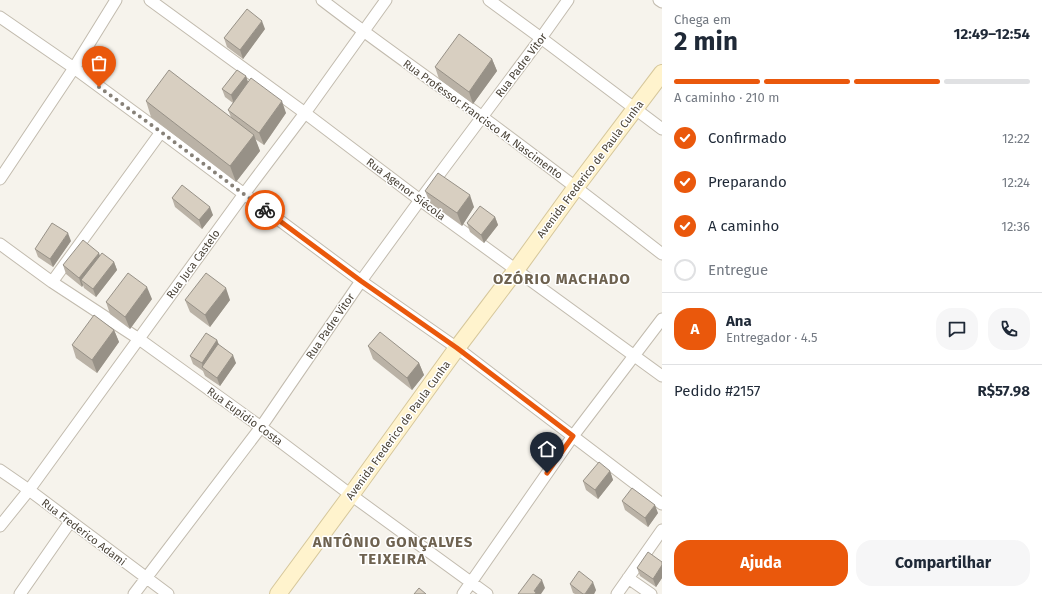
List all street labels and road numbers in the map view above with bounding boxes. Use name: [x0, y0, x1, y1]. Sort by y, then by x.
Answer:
street label: Rua Padre Vitor: [493, 30, 550, 100]
street label: Rua Professor Francisco M. Nascimento: [400, 57, 565, 182]
street label: Avenida Frederico de Paula Cunha: [534, 98, 646, 241]
street label: Rua Agenor Siécola: [364, 155, 448, 223]
street label: Rua Juca Castelo: [164, 227, 223, 301]
street label: Rua Padre Vitor: [304, 290, 358, 362]
street label: Avenida Frederico de Paula Cunha: [344, 358, 453, 502]
street label: Rua Eupídio Costa: [204, 385, 285, 448]
street label: Rua Frederico Adami: [39, 496, 129, 568]

